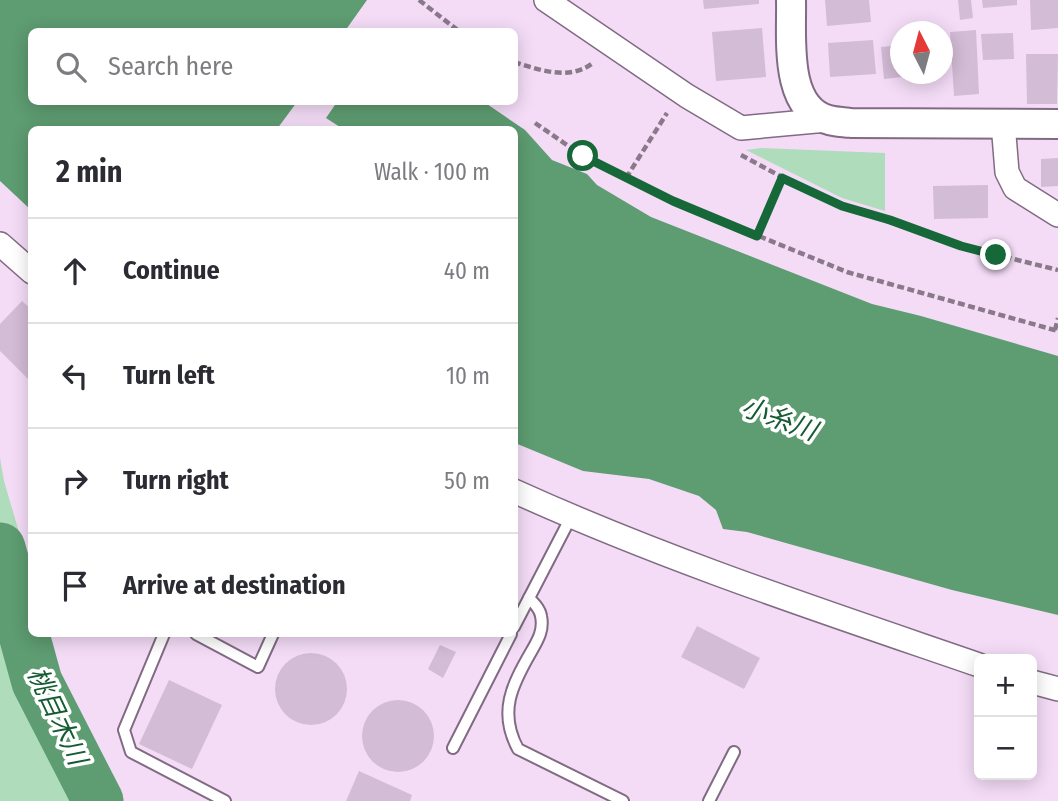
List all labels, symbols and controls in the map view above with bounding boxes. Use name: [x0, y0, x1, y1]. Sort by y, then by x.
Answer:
north arrow: [890, 21, 953, 84]
search box: [28, 28, 518, 105]
icon: search: [52, 48, 90, 86]
text: Search here: [108, 51, 233, 82]
route start: [567, 140, 598, 171]
text: 2 min: [56, 154, 123, 190]
text: Walk · 100 m: [374, 158, 490, 186]
route end: [980, 239, 1011, 270]
icon: ahead: [56, 252, 94, 290]
text: Continue: [123, 255, 220, 286]
text: 40 m: [444, 257, 490, 285]
icon: left: [56, 357, 94, 395]
text: Turn left: [123, 360, 215, 391]
text: 10 m: [446, 362, 490, 390]
water label: 小糸川: [737, 391, 824, 448]
icon: right: [56, 462, 94, 500]
text: Turn right: [123, 465, 229, 496]
text: 50 m: [444, 467, 490, 495]
icon: arrive: [56, 567, 94, 605]
text: Arrive at destination: [123, 570, 346, 601]
map controls: [974, 654, 1037, 780]
button: +: [974, 654, 1037, 717]
water label: 桃目木川: [21, 662, 94, 772]
button: −: [974, 717, 1037, 780]

